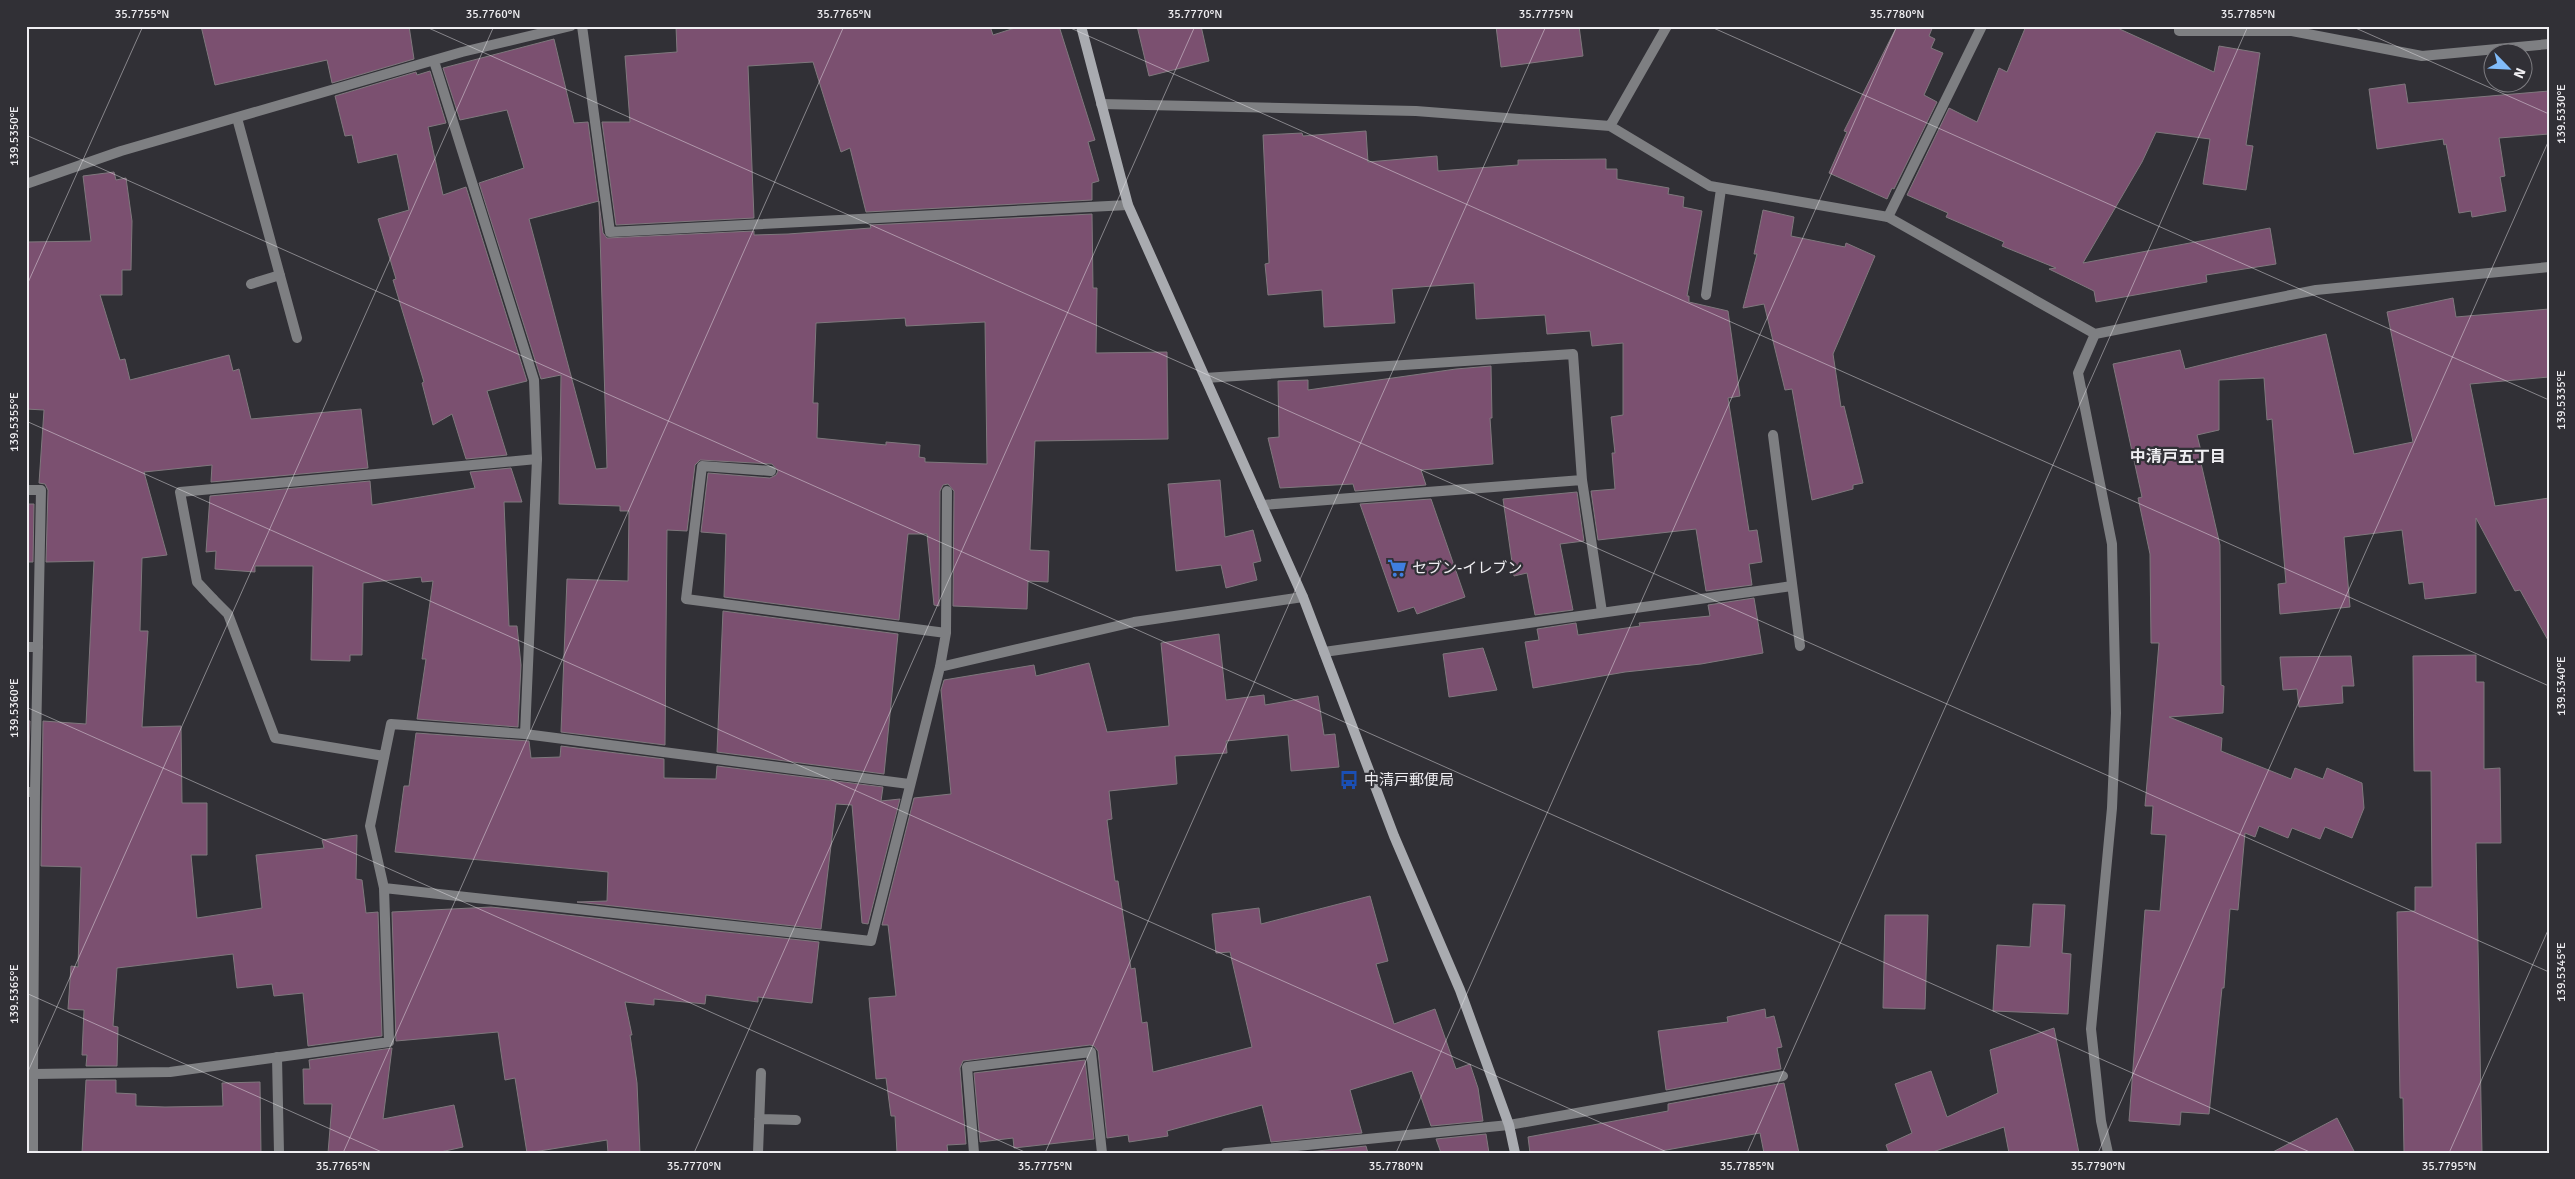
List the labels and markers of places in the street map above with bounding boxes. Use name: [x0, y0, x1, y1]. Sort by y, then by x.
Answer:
supermarket icon: セブン-イレブン: [1386, 557, 1408, 579]
place label: セブン-イレブン: [1412, 559, 1522, 577]
bus stop icon: 中清戸郵便局: [1338, 769, 1360, 791]
place label: 中清戸郵便局: [1364, 771, 1454, 789]

